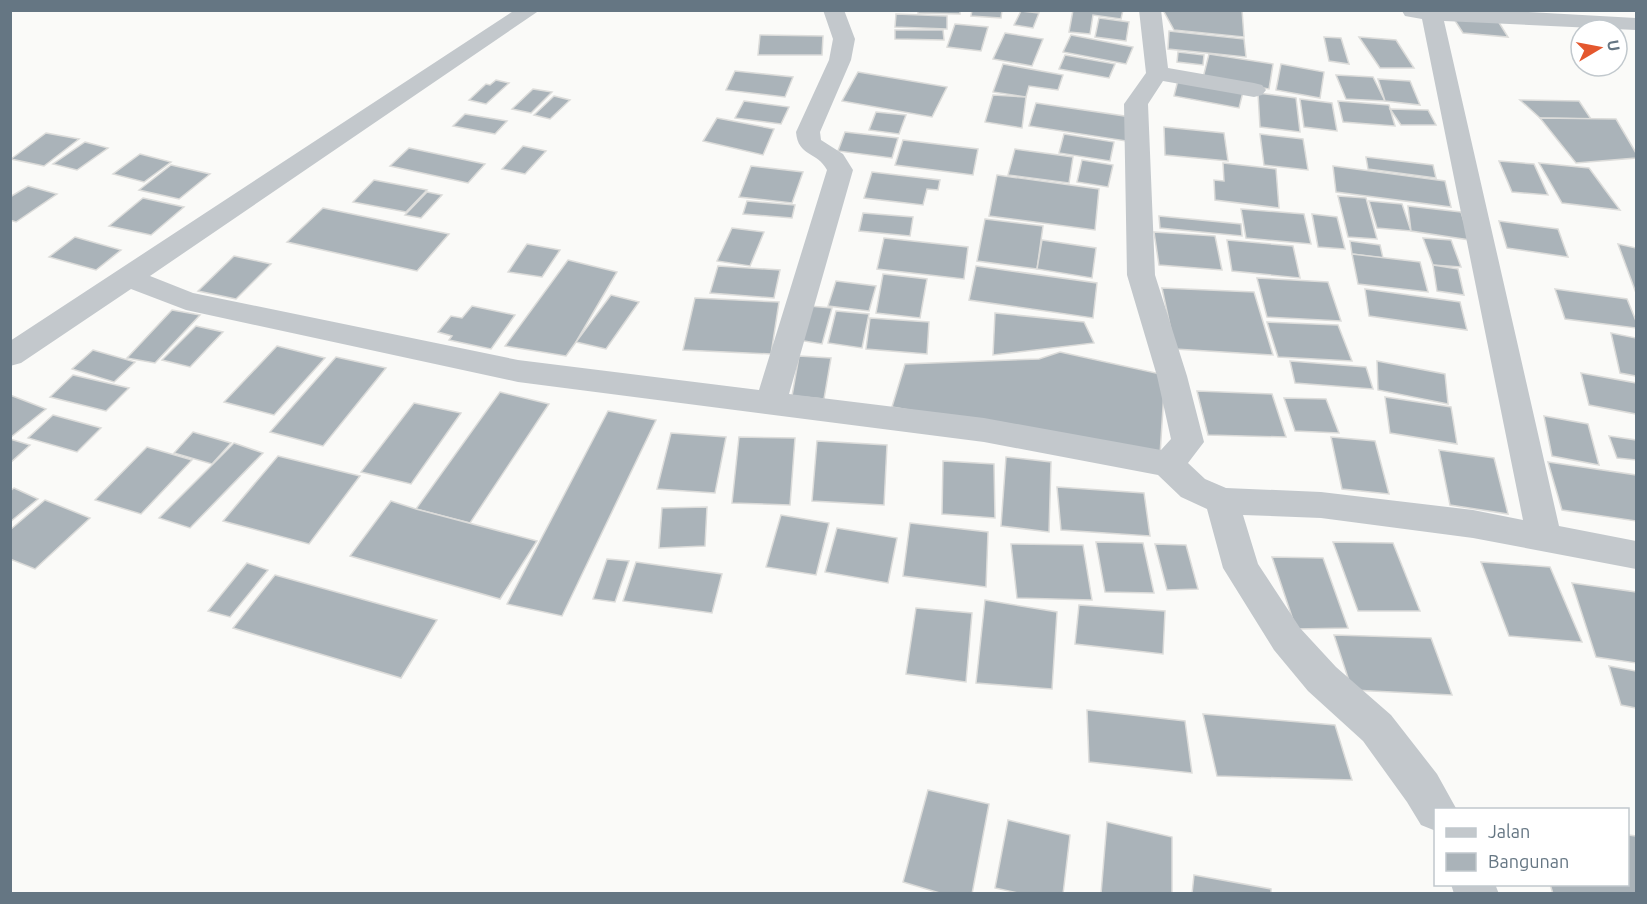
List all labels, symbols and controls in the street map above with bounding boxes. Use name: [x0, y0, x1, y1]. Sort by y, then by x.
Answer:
north arrow: [1569, 18, 1629, 78]
text: U: [1604, 38, 1624, 52]
legend: [1434, 808, 1629, 886]
text: Jalan: [1488, 821, 1530, 841]
text: Bangunan: [1488, 851, 1569, 871]

